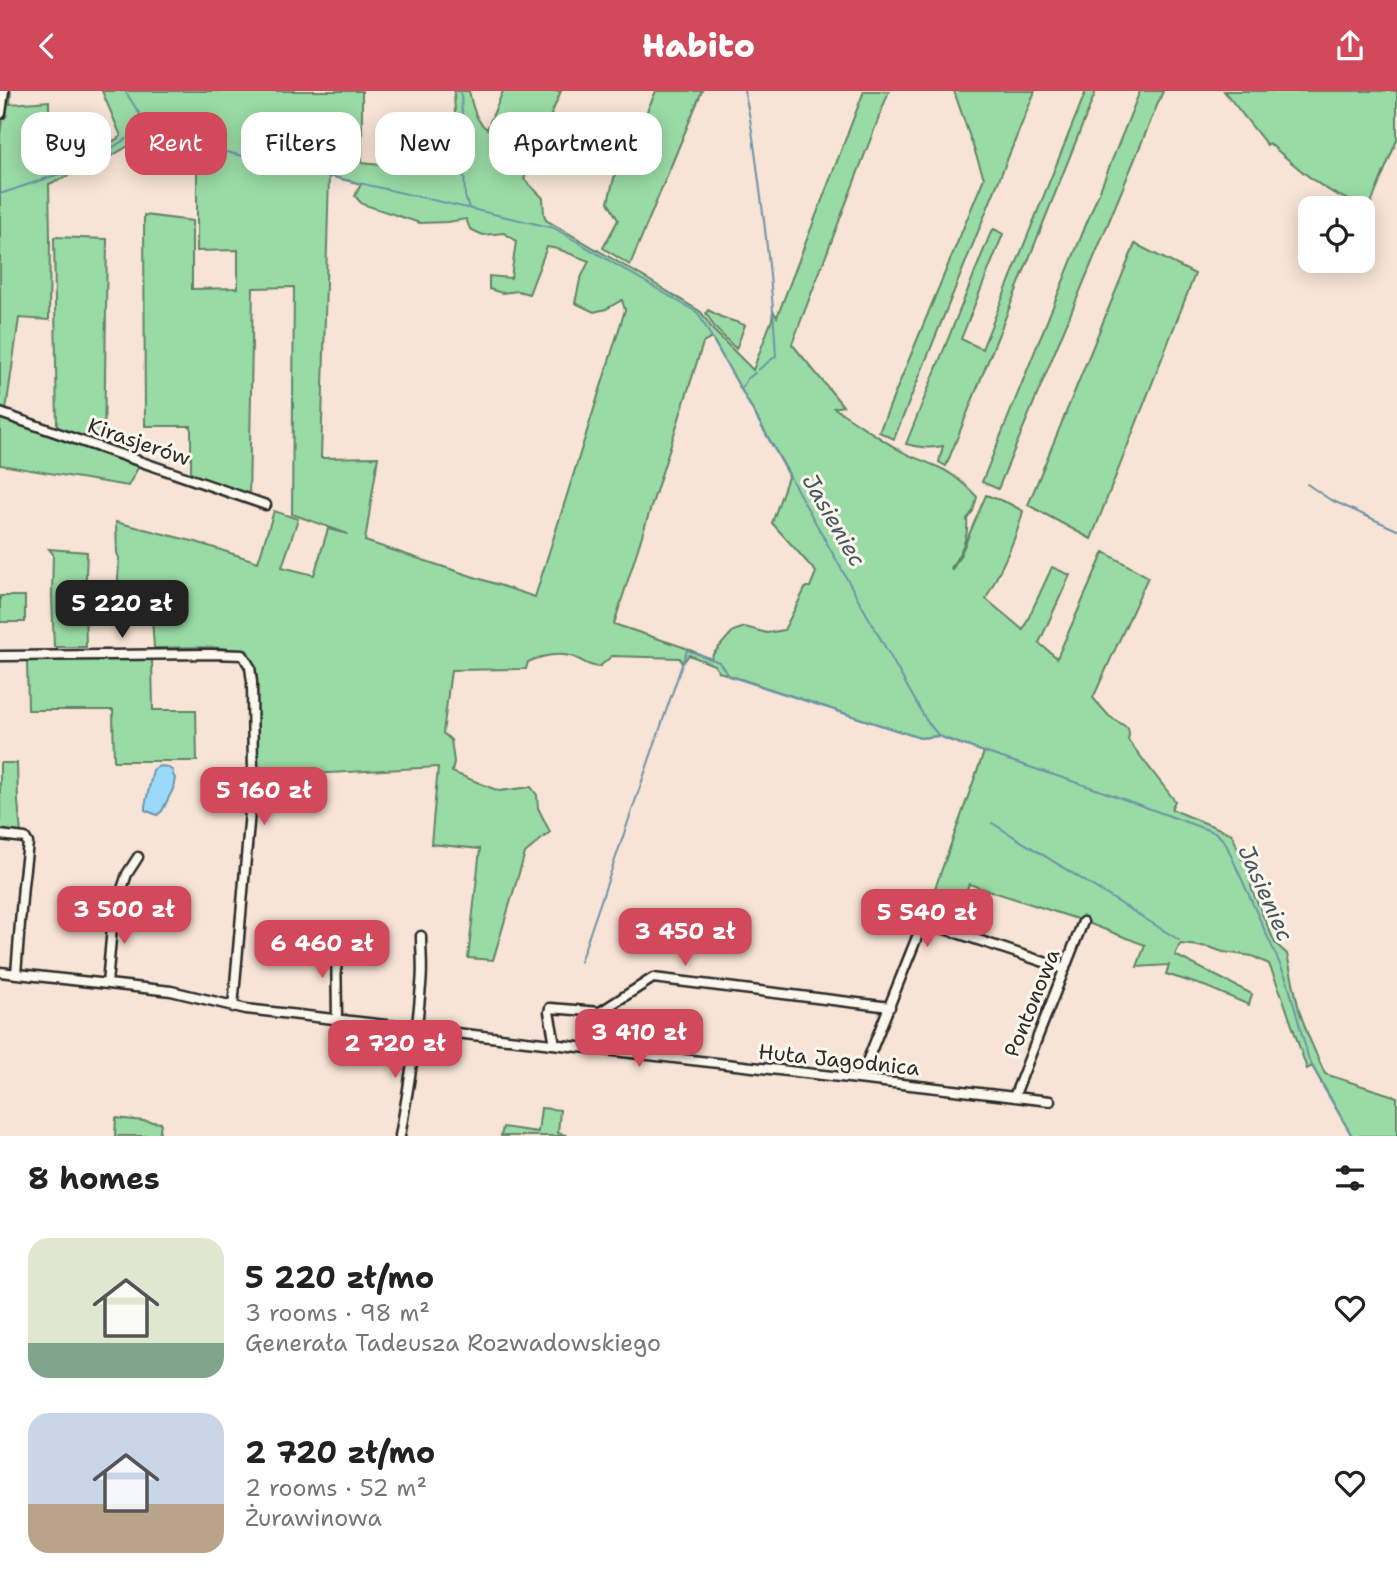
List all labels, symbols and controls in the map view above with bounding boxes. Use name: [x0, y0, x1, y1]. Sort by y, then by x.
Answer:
text: Habito: [642, 24, 755, 67]
icon: back: [28, 27, 66, 65]
icon: share: [1331, 27, 1369, 65]
chip: Buy: [21, 112, 111, 175]
chip: Rent: [125, 112, 227, 175]
chip: Filters: [241, 112, 361, 175]
chip: New: [375, 112, 475, 175]
chip: Apartment: [489, 112, 662, 175]
map controls: [1298, 196, 1375, 273]
button: locate: [1298, 196, 1375, 273]
street label: Kirasjerów: [84, 411, 194, 473]
water label: Jasieniec: [795, 468, 873, 572]
pin: 5 220 zł: [50, 581, 194, 640]
text: 5 220 zł: [72, 588, 172, 618]
pin: 5 160 zł: [192, 767, 336, 827]
text: 5 160 zł: [216, 775, 312, 805]
water label: Jasieniec: [1231, 840, 1301, 946]
pin: 3 500 zł: [52, 887, 196, 946]
pin: 5 540 zł: [855, 889, 999, 949]
text: 3 500 zł: [73, 894, 175, 924]
text: 5 540 zł: [877, 897, 977, 927]
pin: 3 450 zł: [613, 909, 757, 968]
text: 3 450 zł: [635, 916, 735, 946]
pin: 6 460 zł: [250, 921, 394, 980]
text: 6 460 zł: [270, 928, 374, 958]
street label: Pontonowa: [998, 945, 1066, 1061]
pin: 3 410 zł: [567, 1009, 711, 1069]
text: 3 410 zł: [591, 1017, 687, 1047]
pin: 2 720 zł: [323, 1021, 467, 1080]
text: 2 720 zł: [344, 1028, 446, 1058]
street label: Huta Jagodnica: [757, 1038, 921, 1082]
text: 8 homes: [28, 1158, 160, 1199]
icon: filters: [1331, 1159, 1369, 1197]
text: 5 220 zł/mo: [245, 1257, 434, 1298]
icon: home: [84, 1266, 168, 1350]
icon: heart: [1331, 1289, 1369, 1327]
text: 3 rooms · 98 m²: [245, 1298, 430, 1328]
text: Generała Tadeusza Rozwadowskiego: [245, 1328, 661, 1358]
text: 2 720 zł/mo: [245, 1432, 435, 1473]
icon: home: [84, 1441, 168, 1525]
icon: heart: [1331, 1464, 1369, 1502]
text: 2 rooms · 52 m²: [245, 1473, 427, 1503]
text: Żurawinowa: [245, 1503, 382, 1533]

